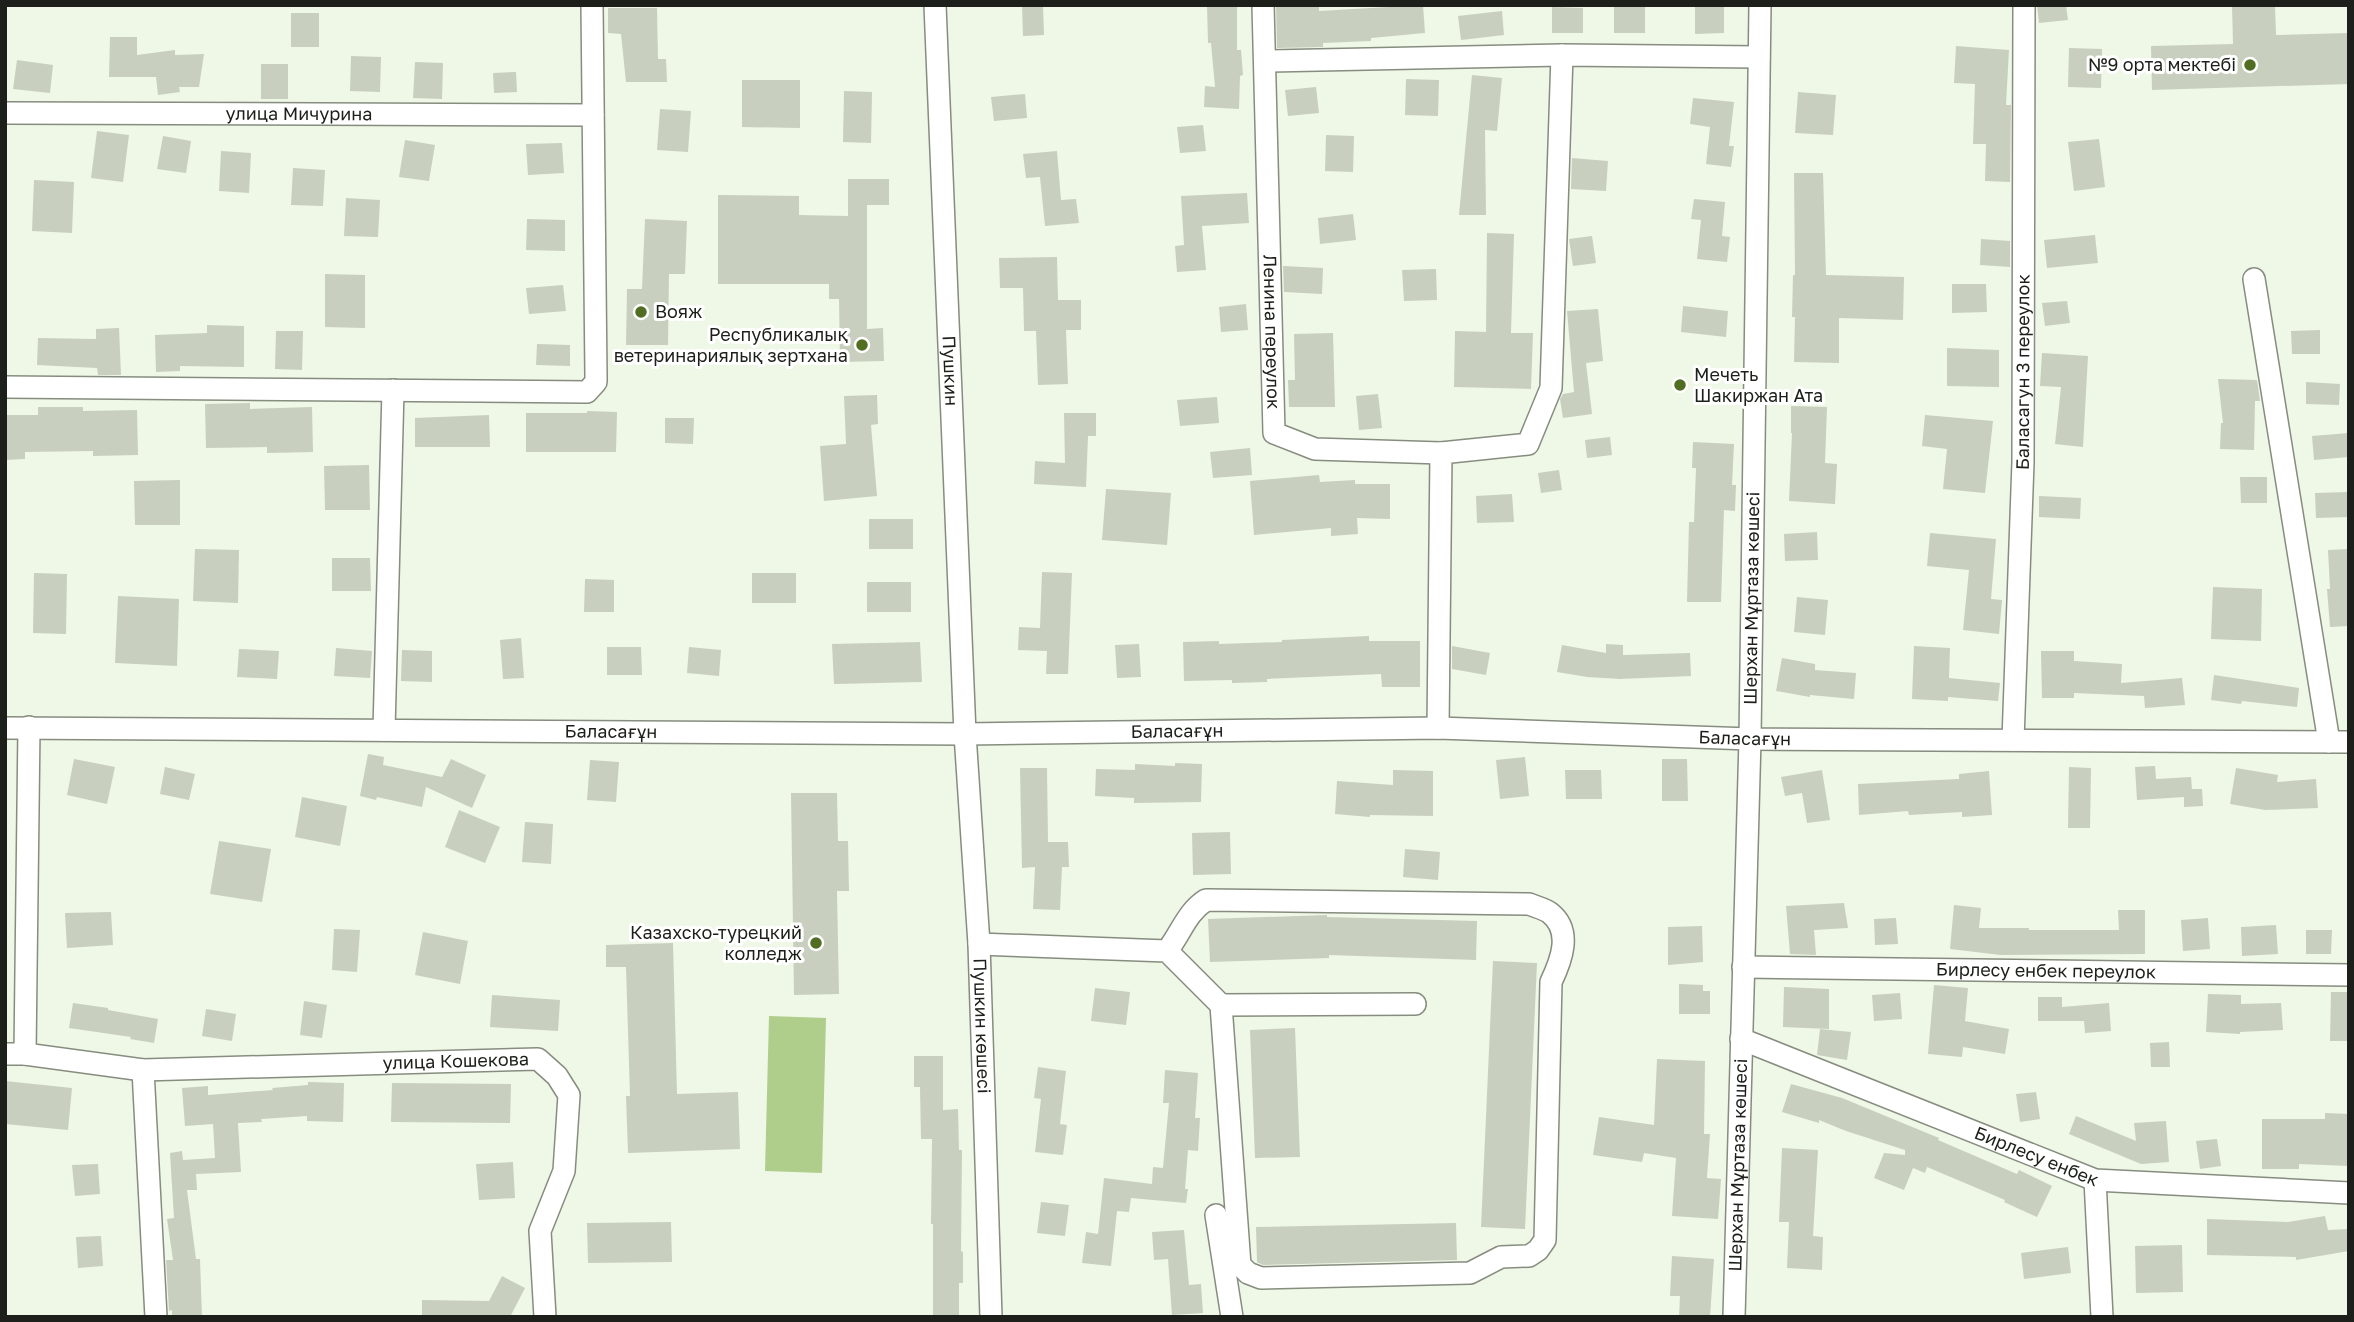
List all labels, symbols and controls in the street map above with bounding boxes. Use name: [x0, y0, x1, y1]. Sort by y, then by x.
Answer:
place label: №9 орта мектебі: [2088, 53, 2236, 75]
marker: №9 орта мектебі: [2242, 57, 2258, 73]
street label: улица Мичурина: [225, 102, 373, 124]
street label: Ленина переулок: [1259, 254, 1285, 410]
street label: Баласагун 3 переулок: [2011, 274, 2033, 471]
place label: Вояж: [655, 300, 703, 322]
marker: Вояж: [633, 304, 649, 320]
place label: Республикалық ветеринариялық зертхана: [614, 323, 848, 366]
street label: Пушкин: [939, 335, 963, 406]
marker: Республикалық ветеринариялық зертхана: [854, 337, 870, 353]
place label: Мечеть Шакиржан Ата: [1694, 363, 1823, 406]
marker: Мечеть Шакиржан Ата: [1672, 377, 1688, 393]
street label: Шерхан Мұртаза көшесі: [1738, 491, 1763, 705]
street label: Баласағұн: [565, 719, 657, 743]
street label: Баласағұн: [1130, 719, 1223, 742]
street label: Баласағұн: [1698, 725, 1791, 750]
place label: Казахско-турецкий колледж: [630, 921, 802, 964]
marker: Казахско-турецкий колледж: [808, 935, 824, 951]
street label: Пушкин көшесі: [969, 958, 996, 1094]
street label: Бирлесу енбек переулок: [1936, 958, 2156, 982]
street label: улица Кошекова: [382, 1047, 529, 1073]
street label: Шерхан Мұртаза көшесі: [1723, 1058, 1751, 1272]
street label: Бирлесу енбек: [1971, 1121, 2102, 1190]

